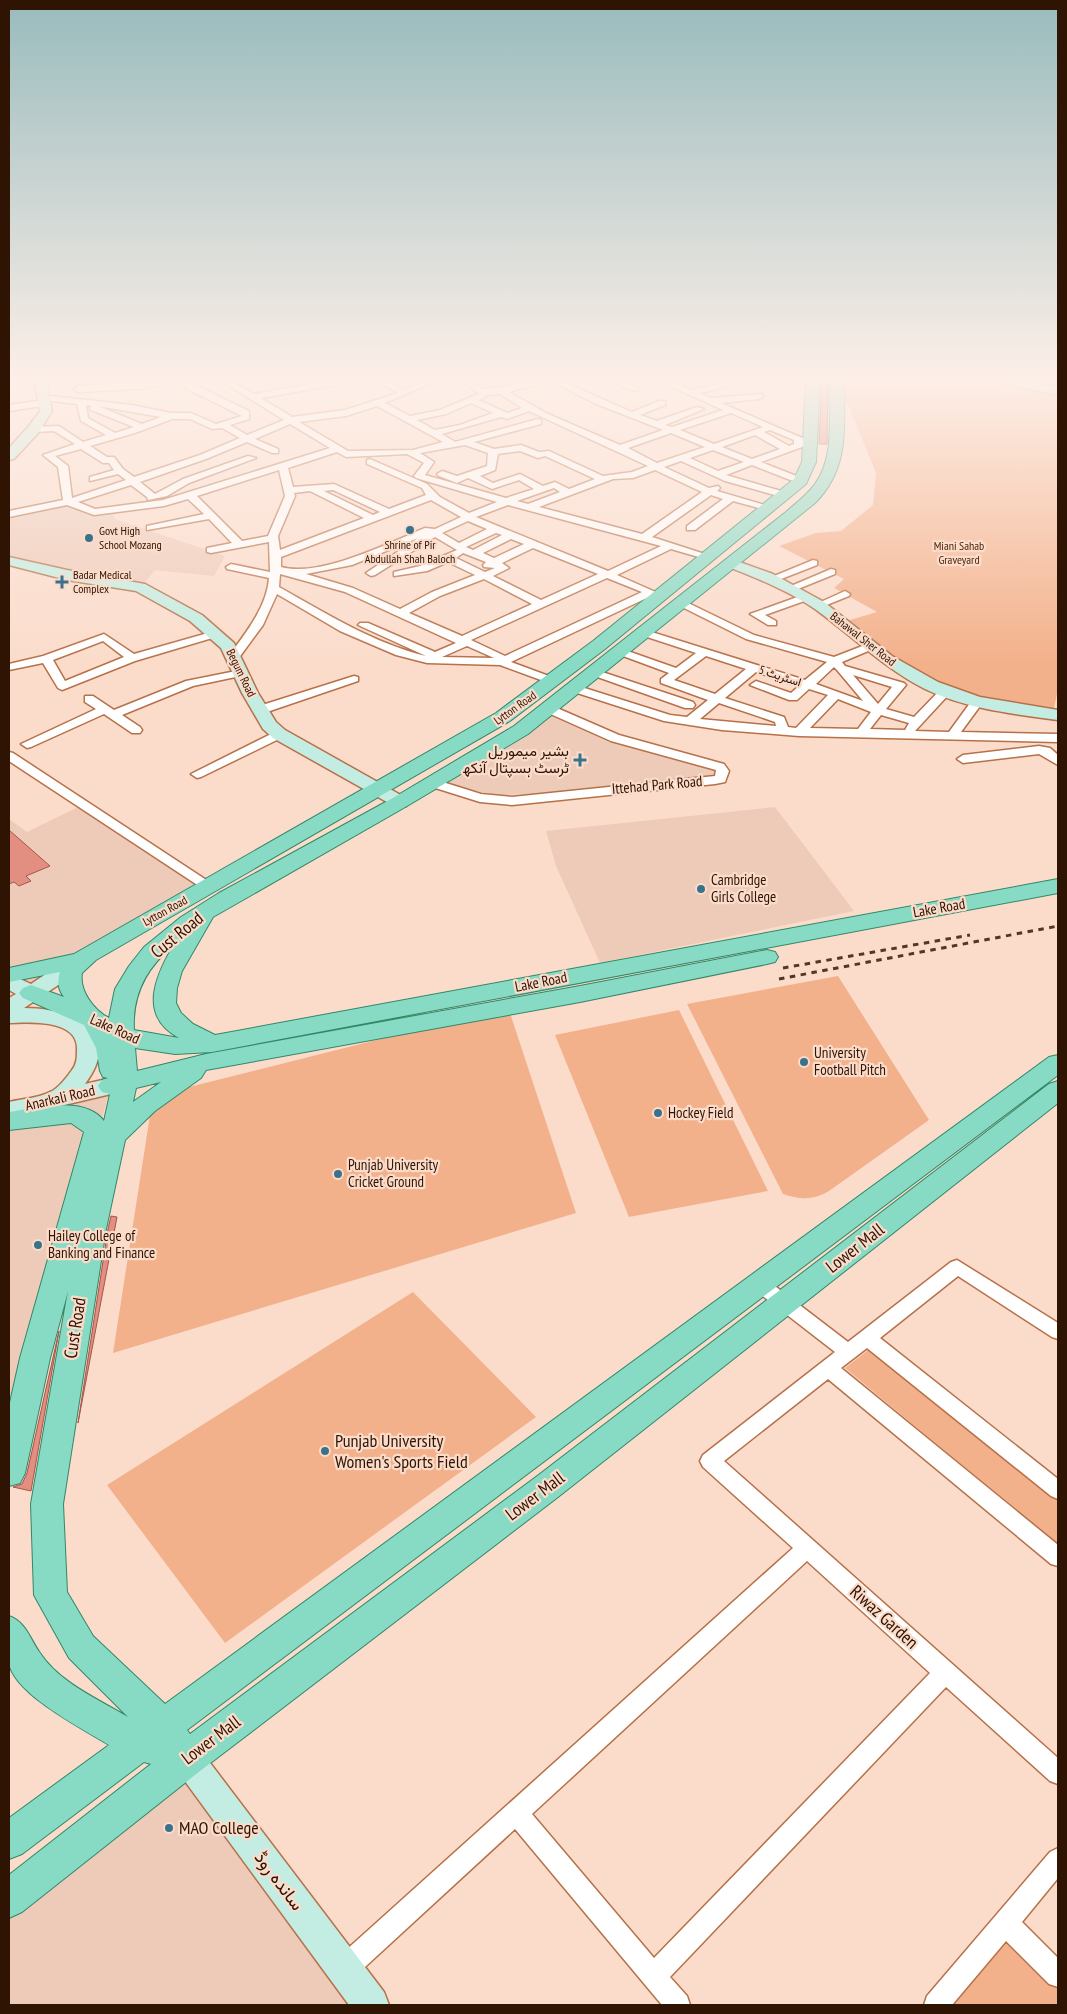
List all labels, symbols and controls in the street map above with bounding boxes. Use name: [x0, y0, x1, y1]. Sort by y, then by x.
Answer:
place label: Govt High School Mozang: [99, 523, 162, 552]
marker: Shrine of Pir Abdullah Shah Baloch: [404, 524, 416, 536]
marker: Govt High School Mozang: [83, 532, 95, 544]
place label: Shrine of Pir Abdullah Shah Baloch: [365, 537, 455, 566]
park label: Miani Sahab Graveyard: [934, 538, 984, 567]
place label: Badar Medical Complex: [73, 567, 132, 596]
marker: Badar Medical Complex: [55, 575, 69, 589]
street label: Bahawal Sher Road: [827, 608, 899, 669]
street label: Begum Road: [223, 646, 260, 699]
street label: اسٹریٹ 5: [757, 662, 803, 690]
street label: Lytton Road: [491, 688, 539, 728]
place label: بشیر میموریل ٹرسٹ ہسپتال آنکھ: [462, 741, 570, 778]
marker: بشیر میموریل ٹرسٹ ہسپتال آنکھ: [573, 753, 587, 767]
street label: Ittehad Park Road: [611, 771, 703, 798]
place label: Cambridge Girls College: [711, 870, 776, 906]
marker: Cambridge Girls College: [695, 883, 707, 895]
street label: Lytton Road: [140, 892, 190, 929]
street label: Lake Road: [911, 894, 966, 921]
street label: Cust Road: [146, 906, 208, 963]
street label: Lake Road: [513, 967, 569, 996]
street label: Lake Road: [87, 1009, 143, 1048]
place label: University Football Pitch: [814, 1043, 886, 1079]
marker: University Football Pitch: [798, 1056, 810, 1068]
street label: Anarkali Road: [23, 1080, 97, 1115]
place label: Hockey Field: [668, 1103, 734, 1122]
marker: Hockey Field: [652, 1107, 664, 1119]
place label: Punjab University Cricket Ground: [348, 1155, 439, 1191]
marker: Punjab University Cricket Ground: [332, 1168, 344, 1180]
street label: Lower Mall: [821, 1217, 889, 1278]
place label: Hailey College of Banking and Finance: [48, 1226, 155, 1262]
marker: Hailey College of Banking and Finance: [32, 1239, 44, 1251]
street label: Cust Road: [58, 1296, 91, 1360]
place label: Punjab University Women's Sports Field: [335, 1429, 468, 1473]
marker: Punjab University Women's Sports Field: [319, 1445, 331, 1457]
street label: Lower Mall: [501, 1465, 569, 1525]
street label: Riwaz Garden: [845, 1580, 923, 1653]
street label: Lower Mall: [177, 1709, 245, 1769]
place label: MAO College: [179, 1816, 259, 1839]
marker: MAO College: [163, 1822, 175, 1834]
street label: ساندہ روڈ: [250, 1846, 309, 1915]

